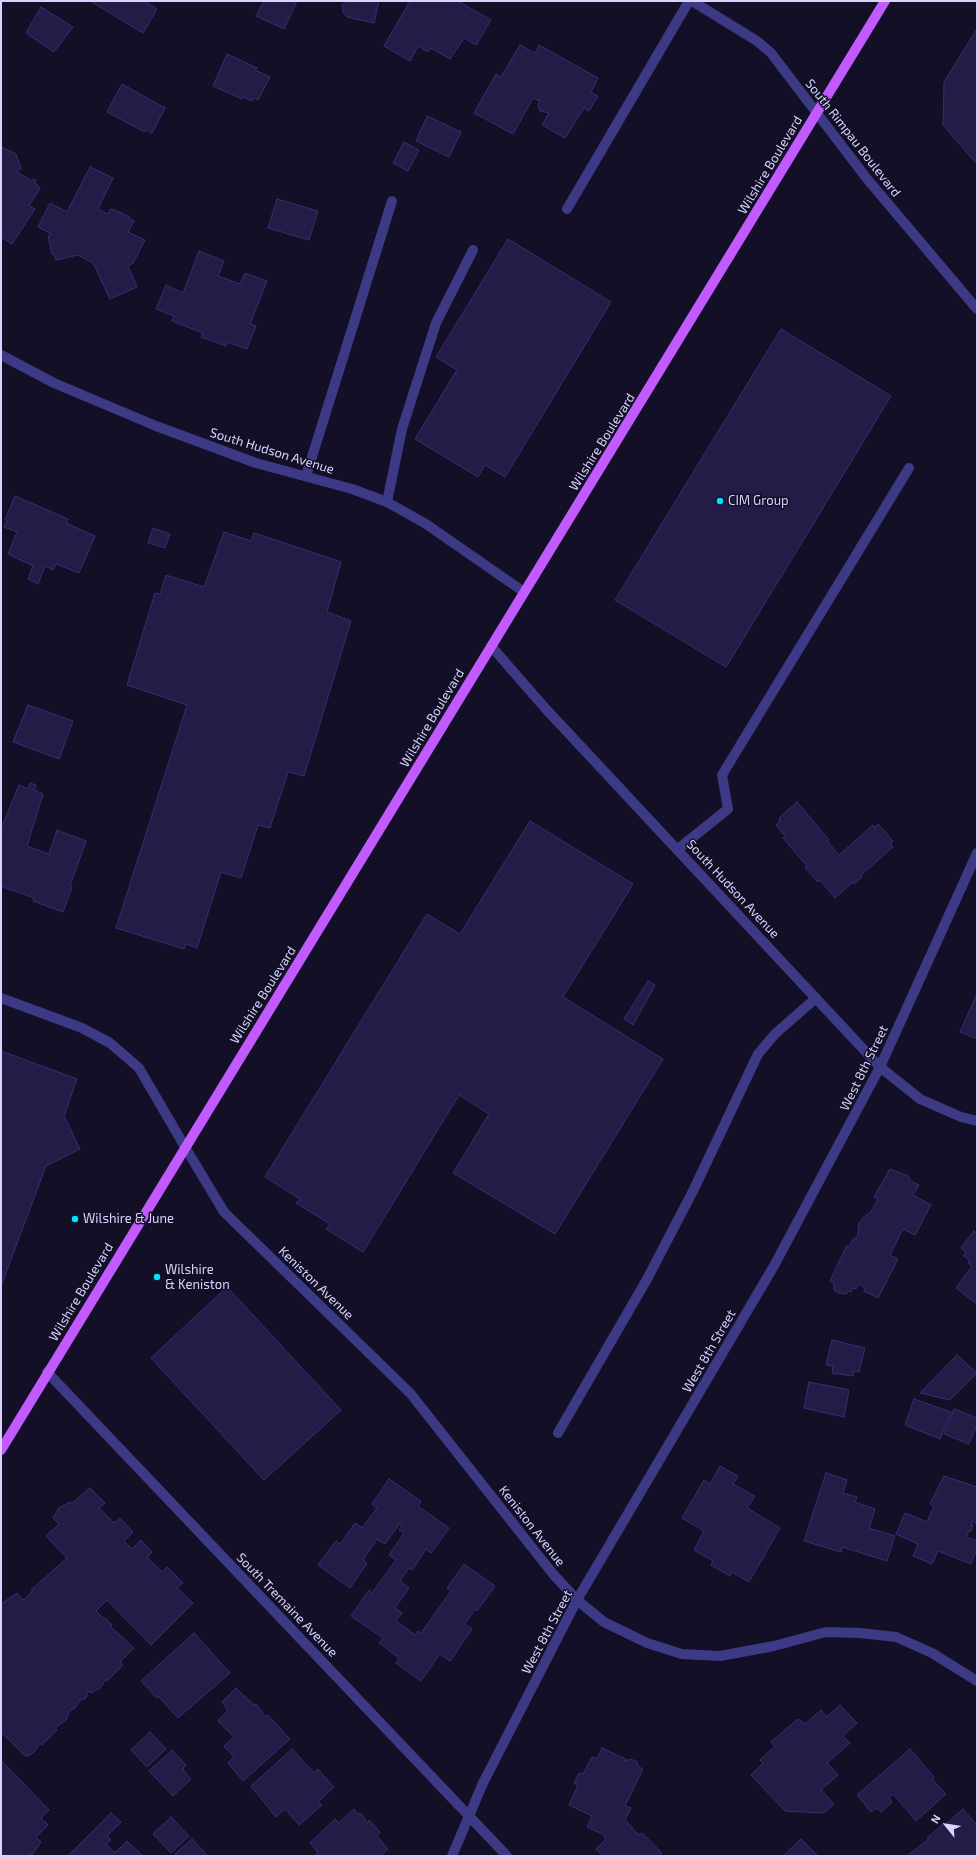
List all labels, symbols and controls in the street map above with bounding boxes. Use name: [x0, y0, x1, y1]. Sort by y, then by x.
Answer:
street label: South Rimpau Boulevard: [802, 76, 904, 200]
street label: Wilshire Boulevard: [735, 113, 805, 217]
street label: Wilshire Boulevard: [566, 390, 638, 494]
street label: South Hudson Avenue: [208, 425, 336, 477]
place label: CIM Group: [728, 493, 789, 509]
marker: CIM Group: [715, 496, 725, 506]
street label: Wilshire Boulevard: [397, 666, 467, 770]
street label: South Hudson Avenue: [683, 836, 783, 942]
street label: Wilshire Boulevard: [227, 943, 299, 1047]
street label: West 8th Street: [837, 1023, 891, 1113]
place label: Wilshire & June: [83, 1211, 174, 1227]
marker: Wilshire & June: [70, 1214, 80, 1224]
street label: Wilshire Boulevard: [46, 1240, 116, 1344]
street label: Keniston Avenue: [275, 1243, 357, 1323]
place label: Wilshire & Keniston: [165, 1262, 230, 1293]
marker: Wilshire & Keniston: [152, 1272, 162, 1282]
street label: West 8th Street: [679, 1307, 739, 1395]
street label: Keniston Avenue: [496, 1482, 568, 1570]
street label: South Tremaine Avenue: [233, 1550, 341, 1660]
street label: West 8th Street: [518, 1587, 576, 1677]
north arrow: [926, 1805, 966, 1845]
text: N: [928, 1812, 943, 1825]

